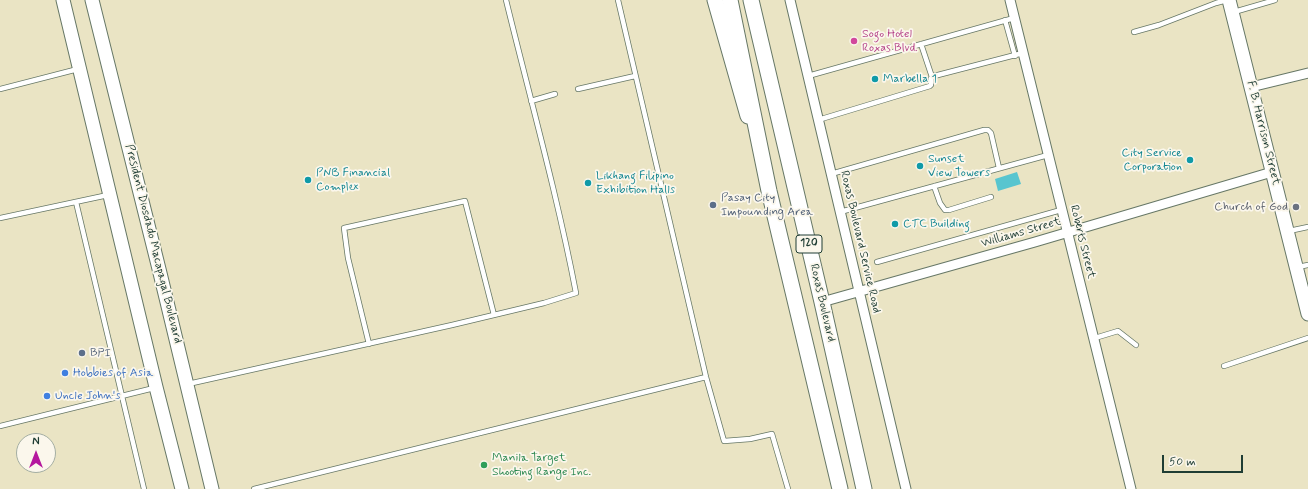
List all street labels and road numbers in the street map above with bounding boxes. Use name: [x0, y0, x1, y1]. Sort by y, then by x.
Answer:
street label: F. B. Harrison Street: [1243, 79, 1283, 187]
street label: President Diosdado Macapagal Boulevard: [121, 143, 185, 345]
street label: Roxas Boulevard Service Road: [837, 169, 883, 315]
street label: Roberts Street: [1066, 204, 1098, 280]
street label: Williams Street: [980, 215, 1062, 251]
road number: 120: [796, 235, 822, 253]
street label: Roxas Boulevard: [806, 263, 838, 343]

